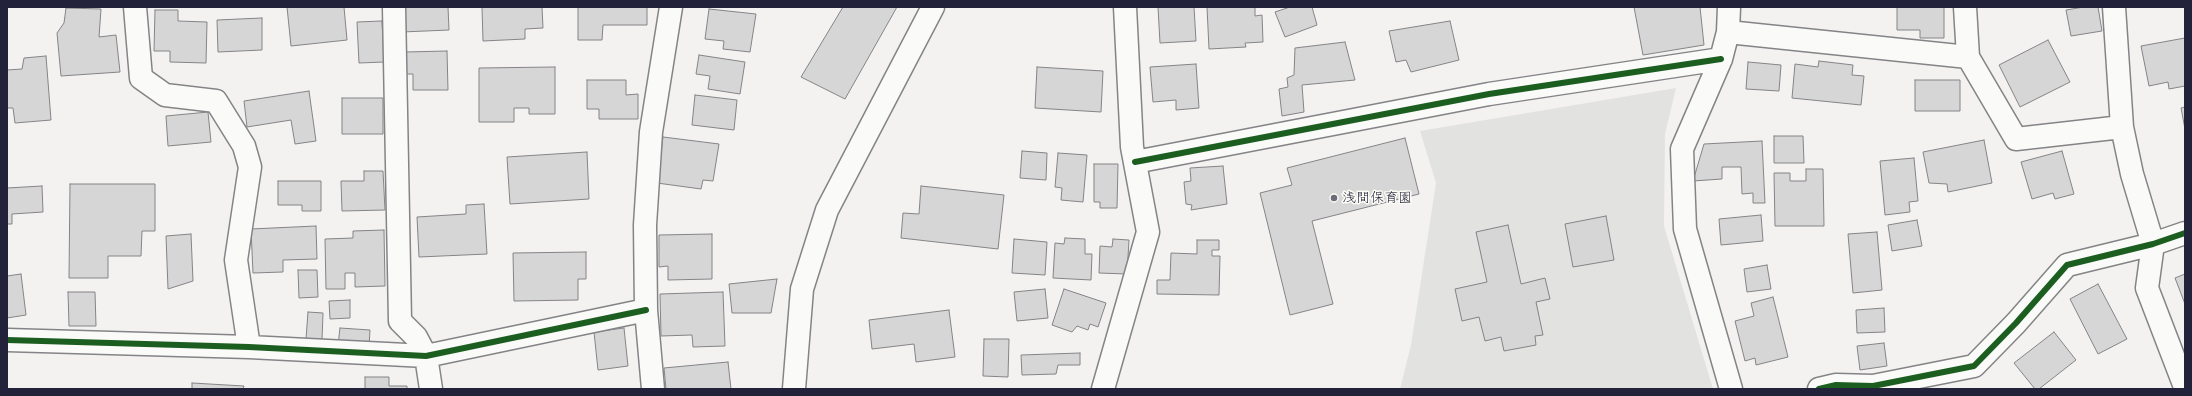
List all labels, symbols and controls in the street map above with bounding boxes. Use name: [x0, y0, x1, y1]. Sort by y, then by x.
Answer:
place label: 浅間保育園: [1342, 190, 1412, 206]
marker: 浅間保育園: [1329, 193, 1339, 203]

